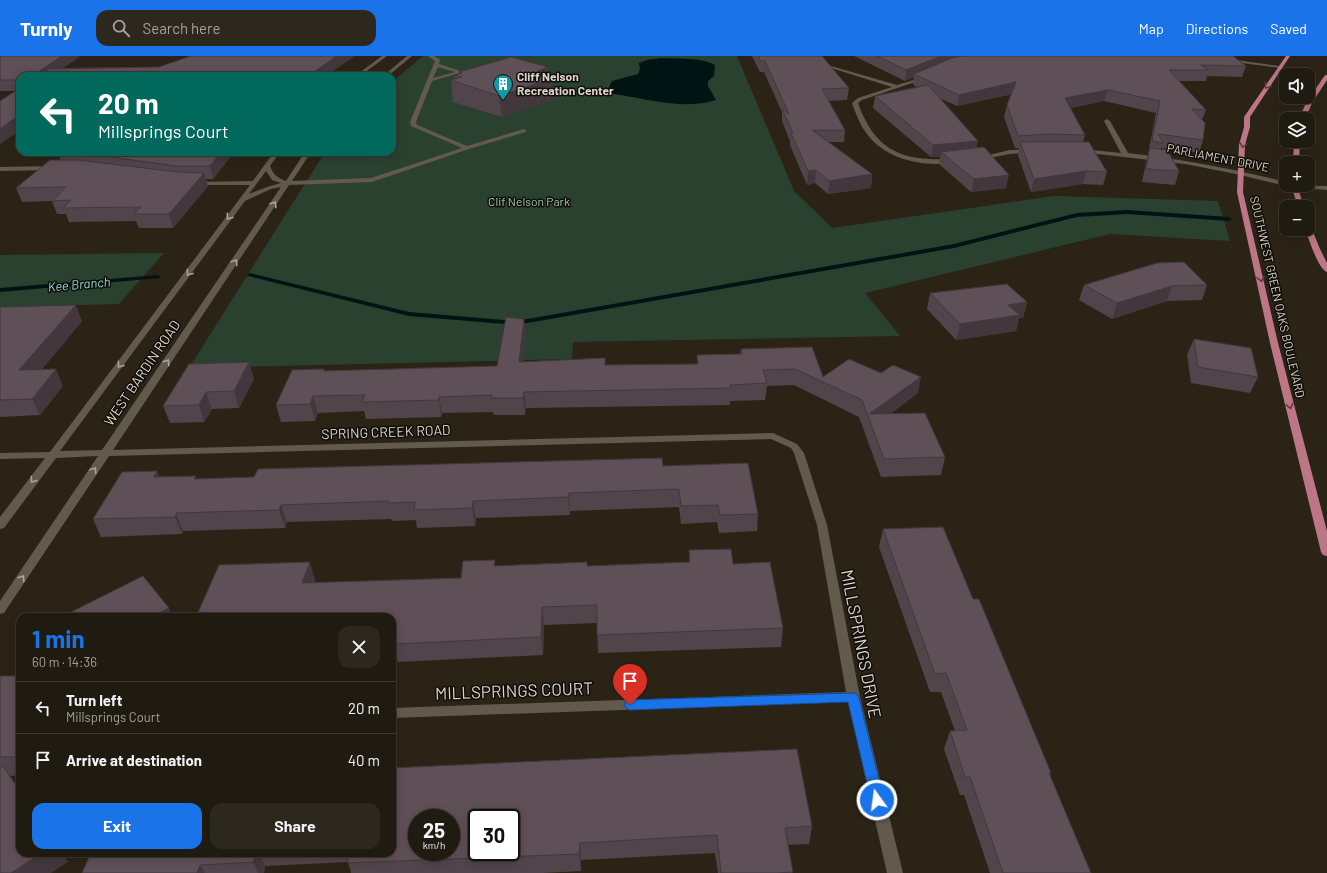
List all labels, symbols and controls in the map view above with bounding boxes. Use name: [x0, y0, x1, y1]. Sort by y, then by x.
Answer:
search box: [96, 10, 376, 46]
text: Turnly: [20, 17, 72, 40]
icon: search: [110, 17, 132, 39]
text: Search here: [142, 19, 220, 37]
text: Map: [1139, 20, 1164, 37]
text: Directions: [1186, 20, 1248, 37]
text: Saved: [1270, 20, 1307, 37]
map controls: [1279, 68, 1315, 236]
button: sound: [1279, 68, 1315, 104]
place label: Cliff Nelson Recreation Center: [517, 69, 614, 97]
building icon: Cliff Nelson Recreation Center: [492, 73, 514, 101]
one-way arrow: [1264, 82, 1272, 89]
text: 20 m: [98, 86, 159, 120]
icon: left: [32, 88, 84, 140]
button: layers: [1279, 112, 1315, 148]
text: Millsprings Court: [98, 120, 229, 142]
street label: PARLIAMENT DRIVE: [1166, 140, 1271, 174]
one-way arrow: [1239, 141, 1248, 148]
button: +: [1279, 156, 1315, 192]
park label: Clif Nelson Park: [488, 194, 570, 208]
street label: SOUTHWEST GREEN OAKS BOULEVARD: [1248, 195, 1308, 399]
button: −: [1279, 200, 1315, 236]
one-way arrow: [269, 201, 277, 208]
one-way arrow: [226, 213, 234, 220]
one-way arrow: [230, 259, 238, 266]
one-way arrow: [186, 269, 194, 276]
water label: Kee Branch: [47, 273, 111, 295]
one-way arrow: [1256, 276, 1264, 283]
street label: WEST BARDIN ROAD: [100, 317, 183, 429]
one-way arrow: [162, 359, 170, 366]
one-way arrow: [117, 360, 124, 367]
one-way arrow: [1286, 403, 1294, 409]
street label: SPRING CREEK ROAD: [321, 421, 451, 442]
one-way arrow: [89, 467, 97, 474]
one-way arrow: [31, 476, 38, 483]
street label: MILLSPRINGS DRIVE: [838, 568, 886, 720]
one-way arrow: [17, 575, 25, 582]
text: 1 min: [32, 624, 85, 653]
button: close: [338, 626, 380, 668]
text: 60 m · 14:36: [32, 654, 97, 670]
pin: [613, 664, 647, 705]
icon: arrive: [619, 670, 641, 692]
street label: MILLSPRINGS COURT: [435, 677, 593, 703]
text: Turn left: [66, 691, 122, 709]
icon: left: [32, 697, 54, 719]
text: 20 m: [348, 699, 380, 717]
text: Millsprings Court: [66, 709, 160, 725]
icon: arrive: [32, 749, 54, 771]
text: Arrive at destination: [66, 751, 202, 769]
text: 40 m: [348, 751, 380, 769]
position arrow: [856, 779, 898, 821]
button: Exit: [32, 803, 202, 849]
button: Share: [210, 803, 380, 849]
speed limit sign: 30: [468, 809, 520, 861]
text: 25: [423, 818, 445, 842]
text: km/h: [423, 839, 445, 851]

